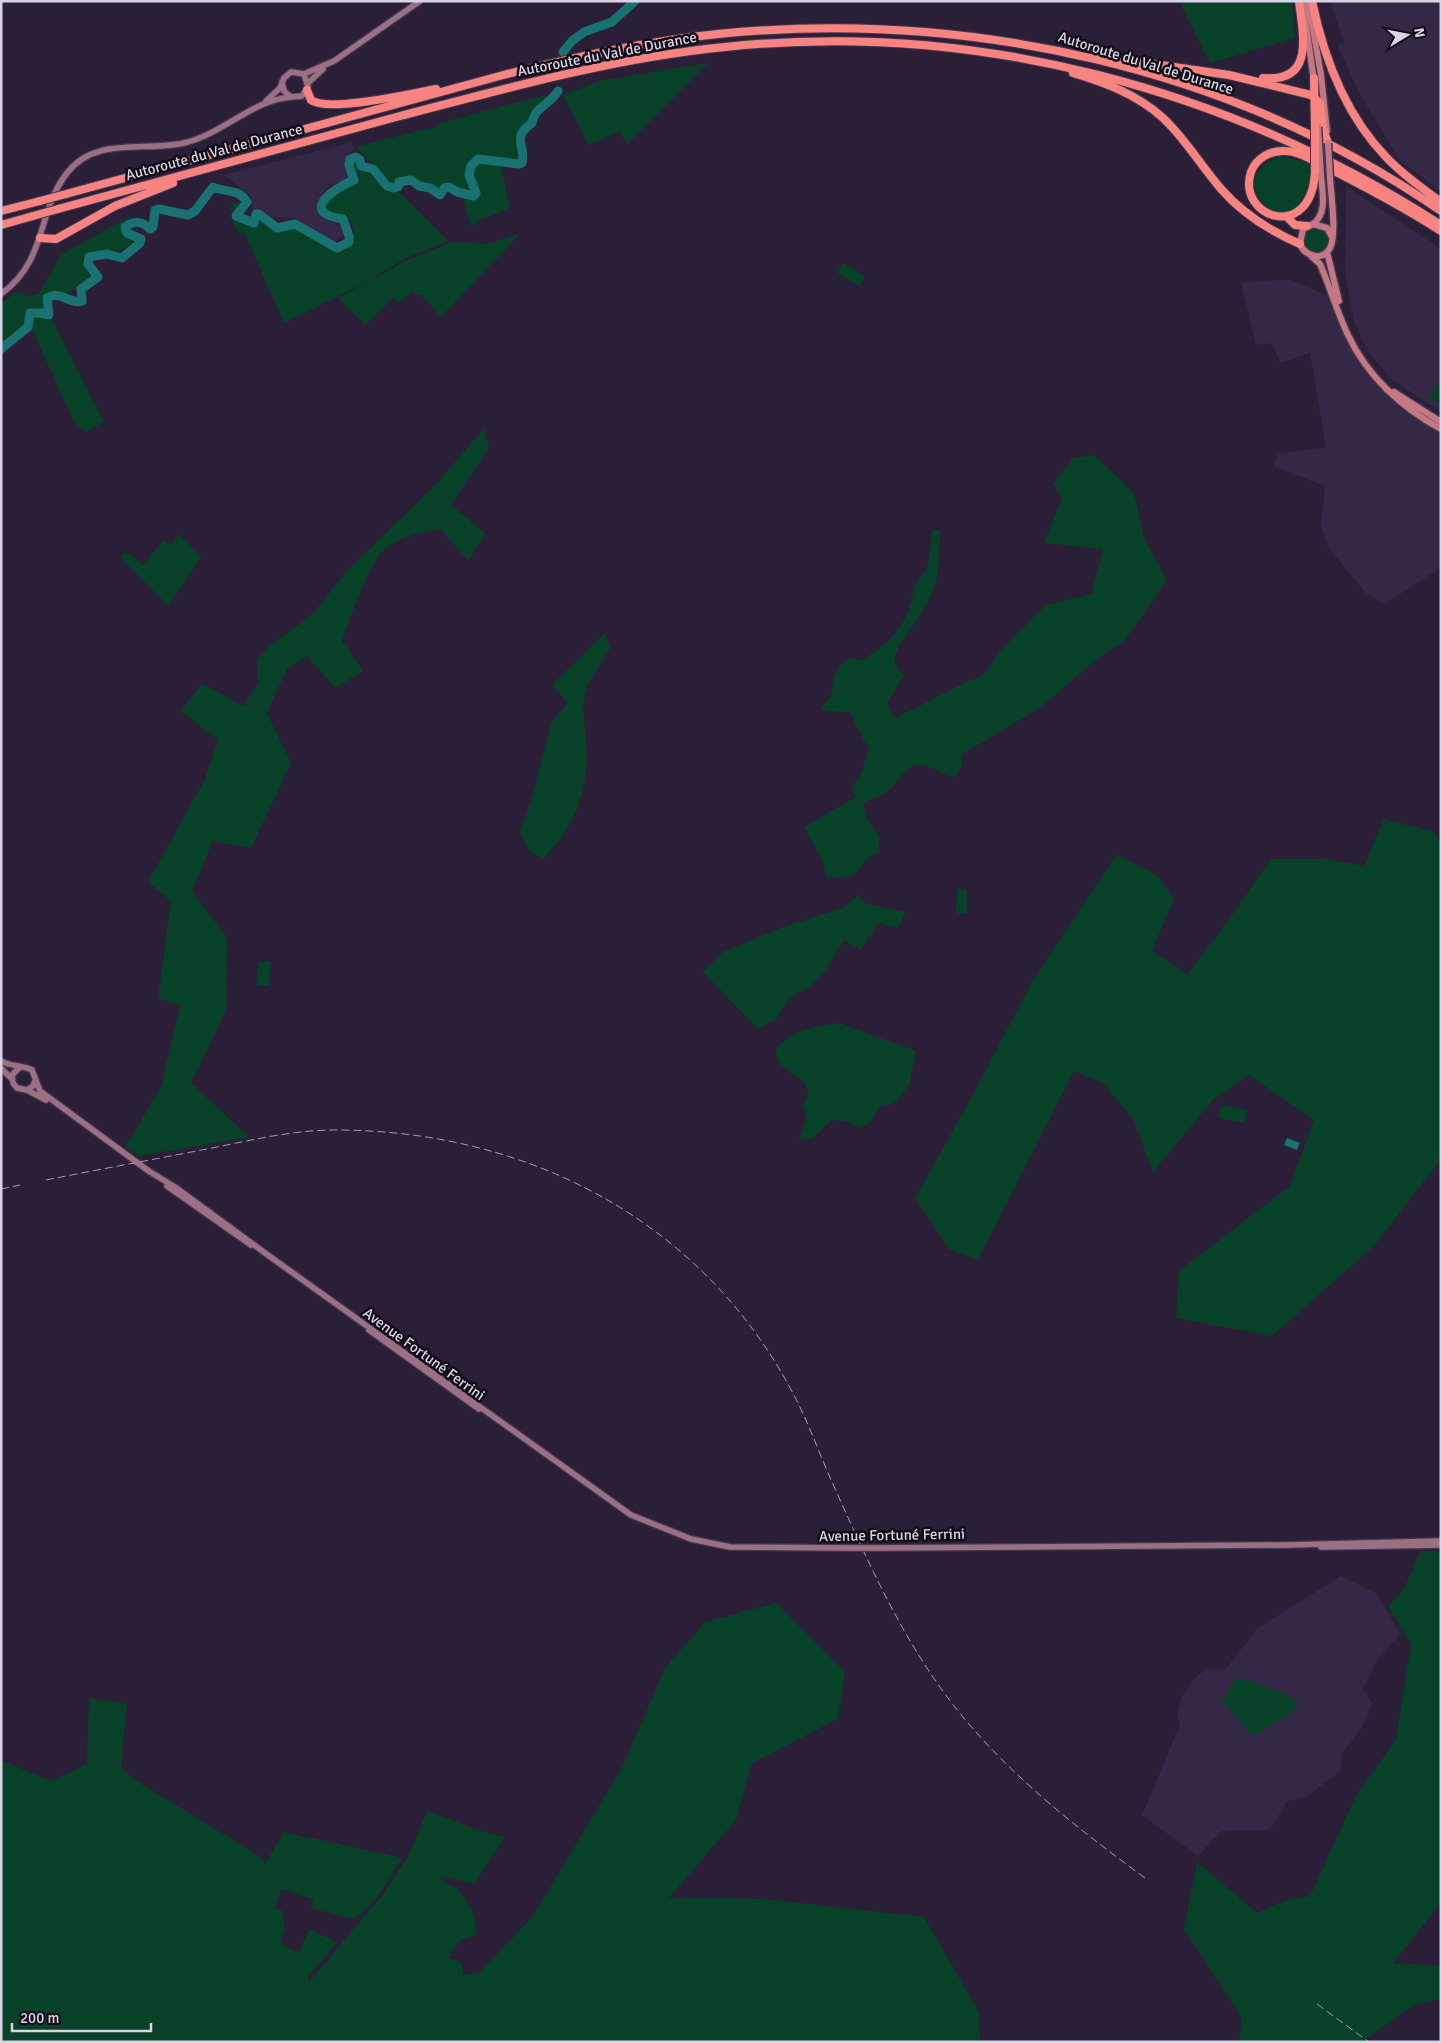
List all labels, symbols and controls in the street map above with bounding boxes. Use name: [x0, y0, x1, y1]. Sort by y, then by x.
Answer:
north arrow: [1382, 10, 1432, 60]
text: N: [1410, 27, 1429, 39]
street label: Autoroute du Val de Durance: [516, 28, 698, 80]
street label: Autoroute du Val de Durance: [1056, 28, 1236, 98]
street label: Autoroute du Val de Durance: [124, 120, 304, 184]
street label: Avenue Fortuné Ferrini: [360, 1304, 488, 1404]
street label: Avenue Fortuné Ferrini: [819, 1525, 965, 1545]
scale bar: [12, 2000, 151, 2032]
text: 200 m: [20, 2009, 60, 2027]

